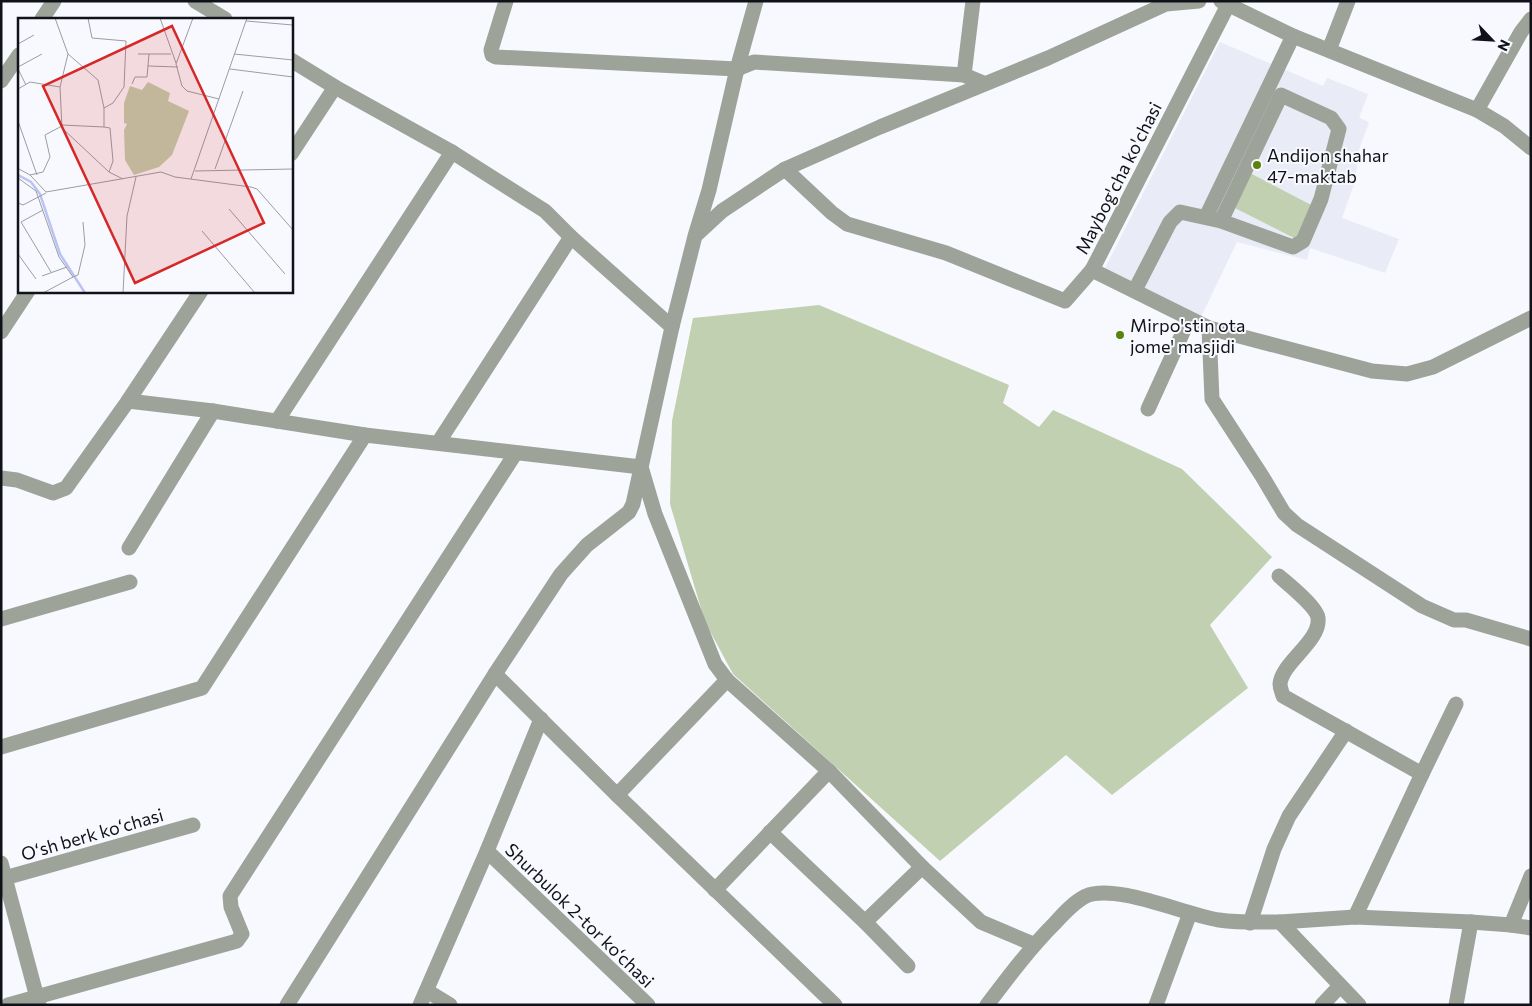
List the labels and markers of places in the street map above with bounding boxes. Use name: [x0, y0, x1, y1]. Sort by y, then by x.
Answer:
place label: Andijon shahar 47-maktab: [1267, 144, 1389, 187]
marker: Andijon shahar 47-maktab: [1251, 159, 1263, 171]
place label: Mirpo'stin ota jome' masjidi: [1130, 314, 1245, 357]
marker: Mirpo'stin ota jome' masjidi: [1114, 329, 1126, 341]

